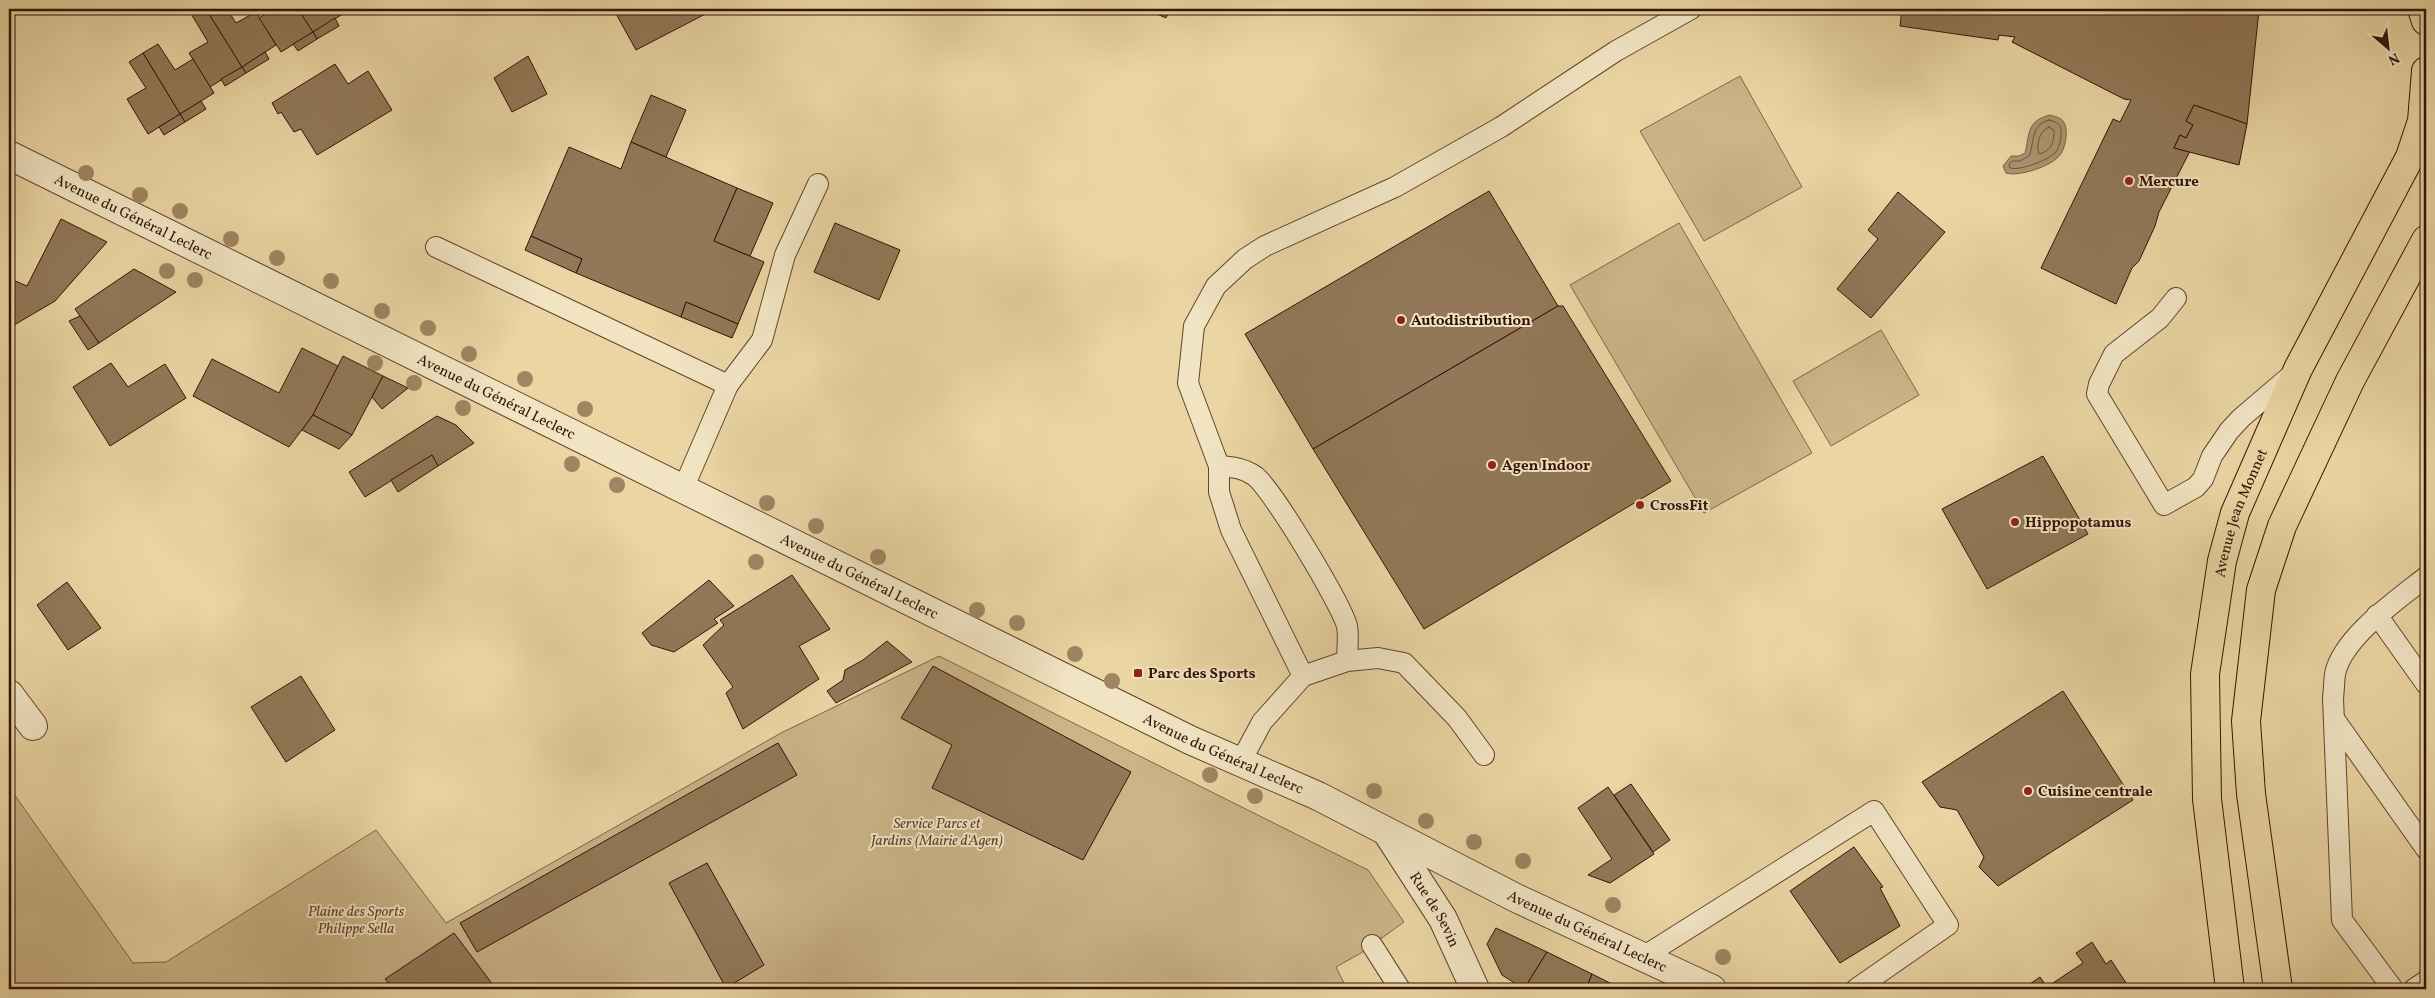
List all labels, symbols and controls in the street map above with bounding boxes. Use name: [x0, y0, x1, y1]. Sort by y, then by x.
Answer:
north arrow: [2362, 22, 2412, 72]
text: N: [2384, 47, 2402, 69]
street label: Avenue du Général Leclerc: [50, 170, 216, 266]
place label: Mercure: [2139, 172, 2199, 193]
marker: Mercure: [2123, 175, 2135, 187]
place label: Autodistribution: [1411, 311, 1531, 332]
marker: Autodistribution: [1395, 314, 1407, 326]
street label: Avenue du Général Leclerc: [413, 350, 579, 446]
street label: Avenue Jean Monnet: [2211, 446, 2274, 579]
place label: Agen Indoor: [1502, 456, 1590, 477]
marker: Agen Indoor: [1486, 459, 1498, 471]
place label: CrossFit: [1650, 496, 1709, 517]
marker: CrossFit: [1634, 499, 1646, 511]
place label: Hippopotamus: [2025, 513, 2131, 534]
marker: Hippopotamus: [2009, 516, 2021, 528]
street label: Avenue du Général Leclerc: [776, 530, 942, 626]
place label: Parc des Sports: [1148, 664, 1256, 685]
marker: Parc des Sports: [1132, 667, 1144, 679]
street label: Avenue du Général Leclerc: [1139, 709, 1307, 800]
place label: Cuisine centrale: [2038, 782, 2153, 803]
marker: Cuisine centrale: [2022, 785, 2034, 797]
park label: Service Parcs et Jardins (Mairie d'Agen): [869, 814, 1003, 852]
street label: Rue de Sevin: [1403, 869, 1464, 951]
street label: Avenue du Général Leclerc: [1503, 886, 1670, 979]
park label: Plaine des Sports Philippe Sella: [308, 902, 405, 940]

